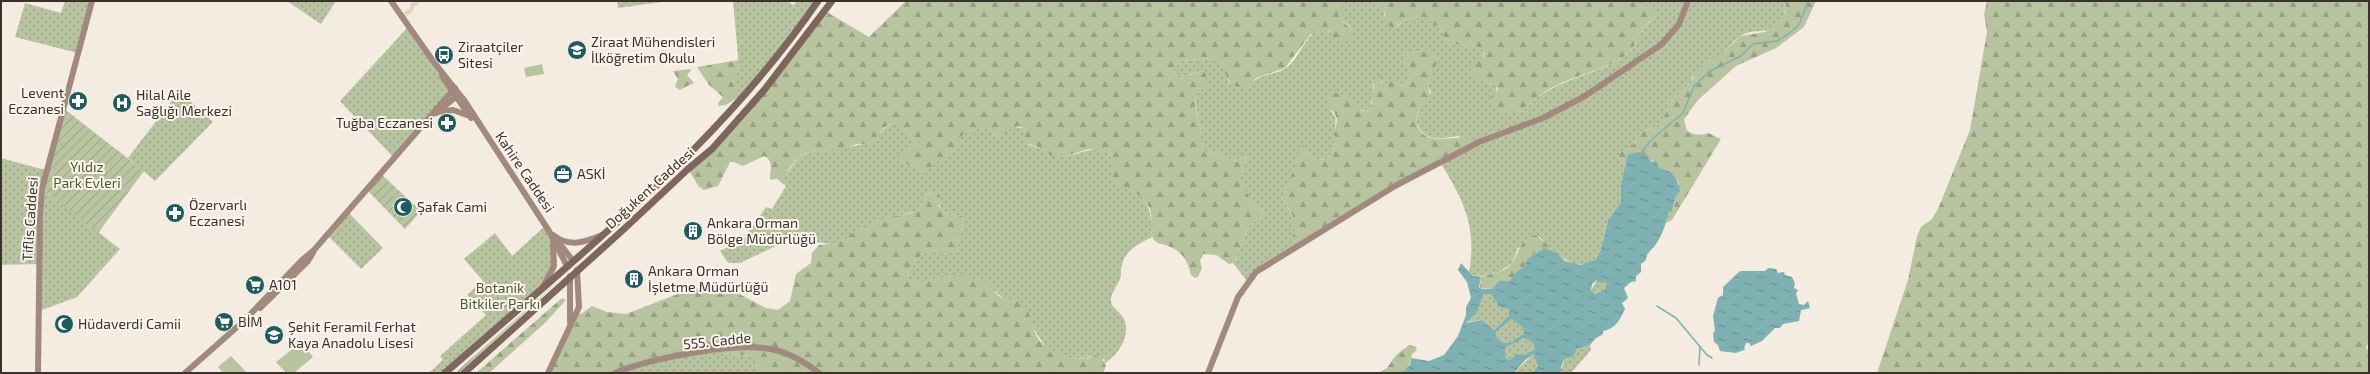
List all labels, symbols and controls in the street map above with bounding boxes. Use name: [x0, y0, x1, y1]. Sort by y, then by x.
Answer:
place label: Ziraat Mühendisleri İlköğretim Okulu: [591, 33, 715, 66]
place label: Ziraatçiler Sitesi: [458, 38, 524, 71]
school or university icon: Ziraat Mühendisleri İlköğretim Okulu: [566, 39, 588, 61]
bus stop icon: Ziraatçiler Sitesi: [433, 44, 455, 66]
place label: Levent Eczanesi: [8, 84, 64, 117]
place label: Hilal Aile Sağlığı Merkezi: [136, 86, 232, 119]
pharmacy icon: Levent Eczanesi: [67, 90, 89, 112]
hospital icon: Hilal Aile Sağlığı Merkezi: [111, 92, 133, 114]
pharmacy icon: Tuğba Eczanesi: [436, 112, 458, 134]
place label: Tuğba Eczanesi: [336, 114, 433, 131]
street label: Kahire Caddesi: [492, 128, 559, 215]
street label: Doğukent Caddesi: [602, 143, 698, 232]
park label: Yıldız Park Evleri: [53, 158, 121, 191]
office icon: ASKİ: [552, 163, 574, 185]
place label: ASKİ: [577, 165, 606, 182]
street label: Tiflis Caddesi: [18, 176, 41, 262]
place label: Özervarlı Eczanesi: [189, 196, 247, 229]
mosque icon: Şafak Cami: [392, 196, 414, 218]
place label: Şafak Cami: [417, 198, 487, 216]
pharmacy icon: Özervarlı Eczanesi: [164, 202, 186, 224]
place label: Ankara Orman Bölge Müdürlüğü: [707, 214, 816, 247]
building icon: Ankara Orman Bölge Müdürlüğü: [682, 220, 704, 242]
place label: Ankara Orman İşletme Müdürlüğü: [648, 262, 769, 296]
building icon: Ankara Orman İşletme Müdürlüğü: [623, 268, 645, 290]
supermarket icon: A101: [244, 274, 266, 296]
place label: A101: [269, 276, 297, 293]
park label: Botanik Bitkiler Parkı: [460, 279, 540, 312]
supermarket icon: BİM: [213, 311, 235, 333]
mosque icon: Hüdaverdi Camii: [53, 313, 75, 335]
place label: BİM: [238, 313, 263, 330]
place label: Hüdaverdi Camii: [78, 315, 181, 332]
place label: Şehit Feramil Ferhat Kaya Anadolu Lisesi: [288, 318, 416, 351]
school or university icon: Şehit Feramil Ferhat Kaya Anadolu Lisesi: [263, 324, 285, 346]
street label: 555. Cadde: [682, 328, 752, 353]

